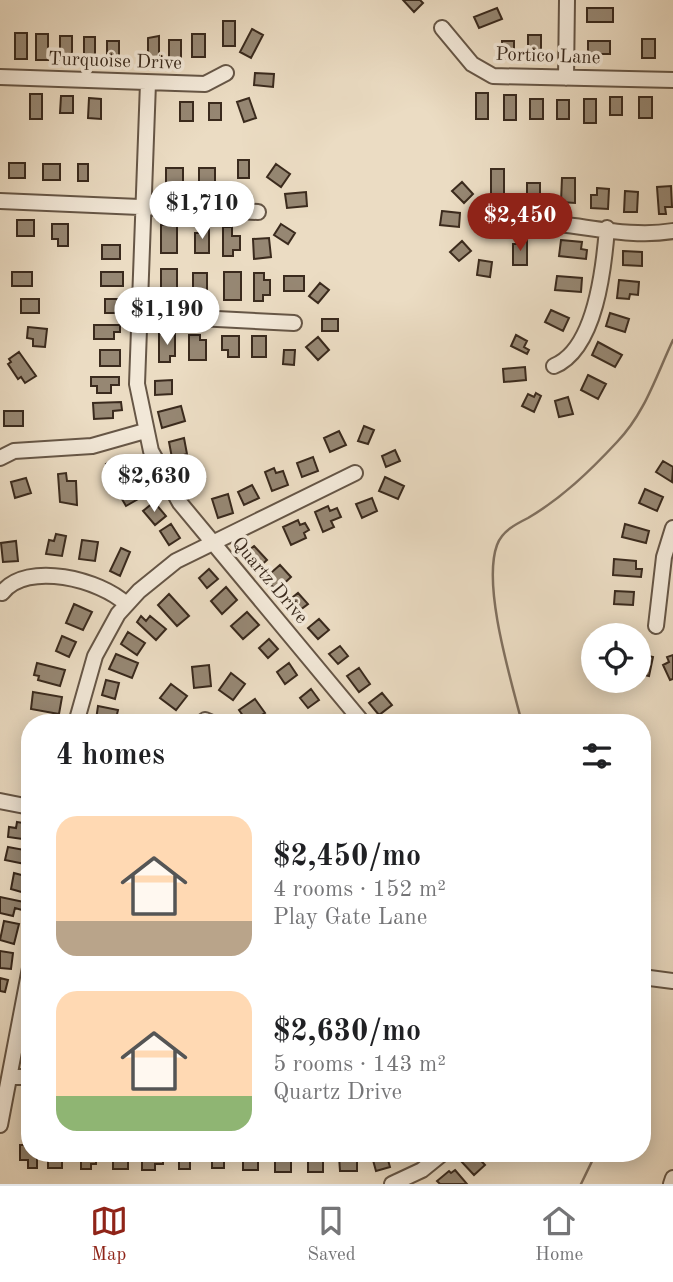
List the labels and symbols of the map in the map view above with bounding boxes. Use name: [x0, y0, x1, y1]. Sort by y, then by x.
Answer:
street label: Portico Lane: [495, 46, 601, 68]
street label: Turquoise Drive: [48, 50, 182, 74]
pin: $1,710: [145, 182, 259, 241]
pin: $2,450: [463, 194, 577, 253]
pin: $1,190: [110, 288, 224, 347]
pin: $2,630: [97, 454, 211, 514]
street label: Quartz Drive: [227, 534, 311, 628]

